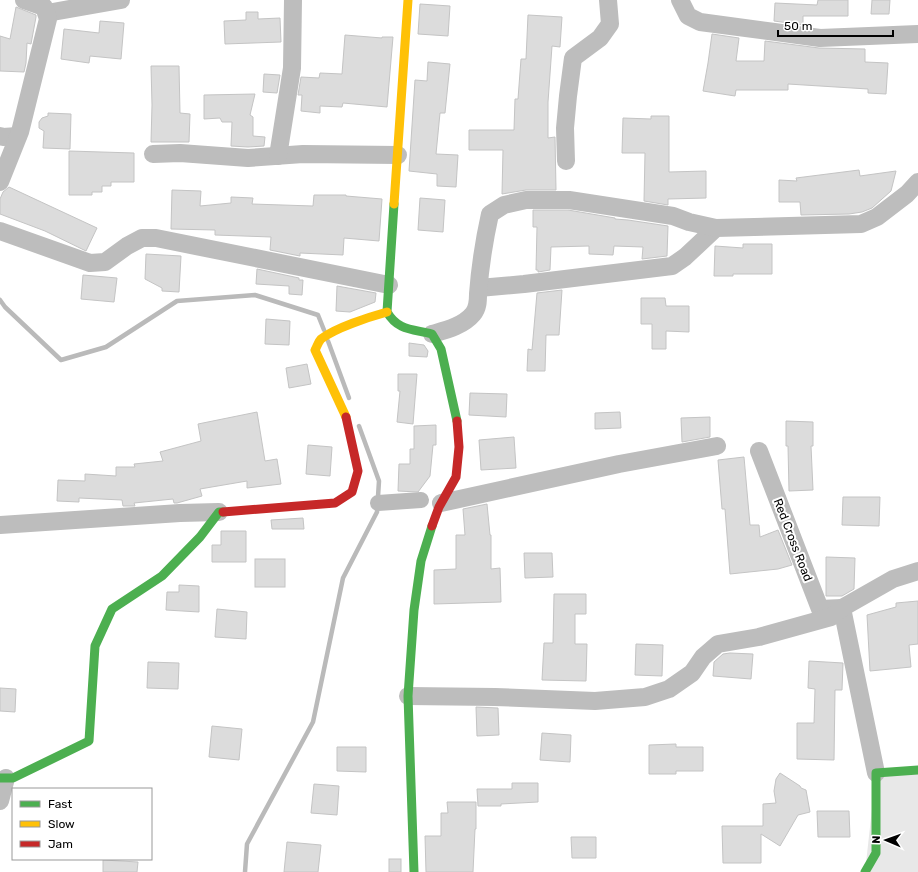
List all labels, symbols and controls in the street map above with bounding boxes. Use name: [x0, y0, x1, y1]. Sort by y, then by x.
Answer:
scale bar: [778, 12, 893, 38]
text: 50 m: [784, 19, 812, 33]
street label: Red Cross Road: [771, 497, 815, 583]
legend: [12, 788, 152, 860]
text: Fast: [48, 797, 72, 811]
text: Slow: [48, 817, 75, 831]
north arrow: [866, 820, 906, 860]
text: N: [870, 835, 883, 844]
text: Jam: [48, 837, 73, 851]

